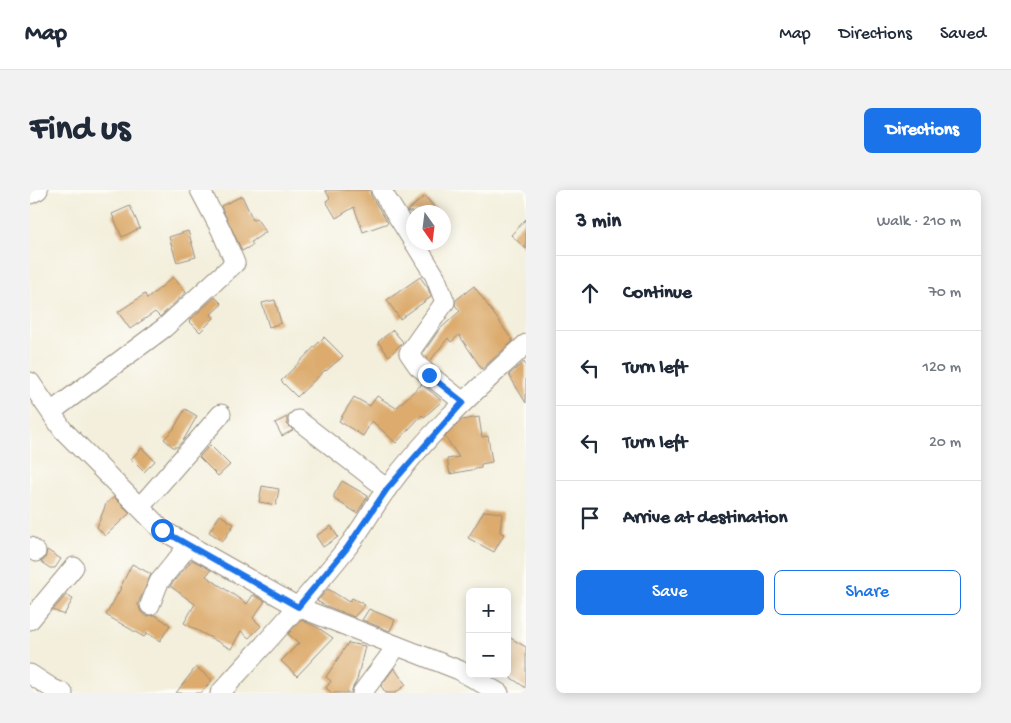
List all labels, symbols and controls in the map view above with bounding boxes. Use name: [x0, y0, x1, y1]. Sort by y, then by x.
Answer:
text: Map: [25, 20, 67, 49]
text: Map: [779, 24, 811, 45]
text: Directions: [839, 24, 912, 45]
text: Saved: [940, 24, 986, 45]
button: Directions: [864, 108, 981, 153]
text: Find us: [30, 110, 130, 151]
north arrow: [406, 205, 451, 250]
text: 3 min: [576, 210, 621, 235]
text: Walk · 210 m: [877, 213, 961, 232]
icon: ahead: [576, 279, 604, 307]
text: Continue: [623, 282, 692, 305]
text: 70 m: [928, 284, 961, 303]
icon: left: [576, 354, 604, 382]
text: Turn left: [623, 357, 687, 380]
text: 120 m: [922, 359, 961, 378]
route end: [418, 364, 441, 387]
icon: left: [576, 429, 604, 457]
text: Turn left: [623, 432, 687, 455]
text: 20 m: [929, 434, 961, 453]
icon: arrive: [576, 504, 604, 532]
text: Arrive at destination: [623, 507, 787, 530]
route start: [151, 519, 174, 542]
button: Save: [576, 570, 764, 615]
button: Share: [774, 570, 961, 615]
map controls: [466, 588, 511, 678]
button: +: [466, 588, 511, 633]
button: −: [466, 633, 511, 678]

